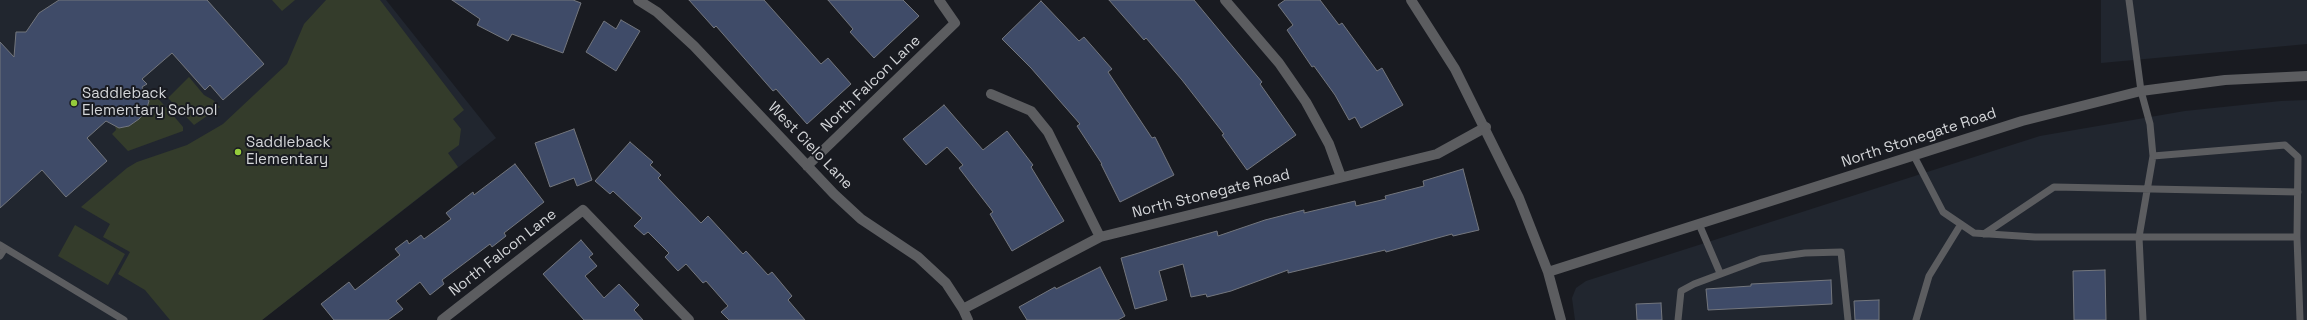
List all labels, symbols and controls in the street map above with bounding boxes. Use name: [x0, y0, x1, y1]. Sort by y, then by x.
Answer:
street label: North Falcon Lane: [818, 32, 924, 136]
place label: Saddleback Elementary School: [82, 85, 218, 120]
marker: Saddleback Elementary School: [69, 98, 79, 108]
street label: West Cielo Lane: [764, 99, 856, 193]
street label: North Stonegate Road: [1839, 104, 1999, 172]
place label: Saddleback Elementary: [246, 134, 331, 169]
marker: Saddleback Elementary: [233, 147, 243, 157]
street label: North Stonegate Road: [1130, 166, 1292, 222]
street label: North Falcon Lane: [446, 205, 560, 301]

